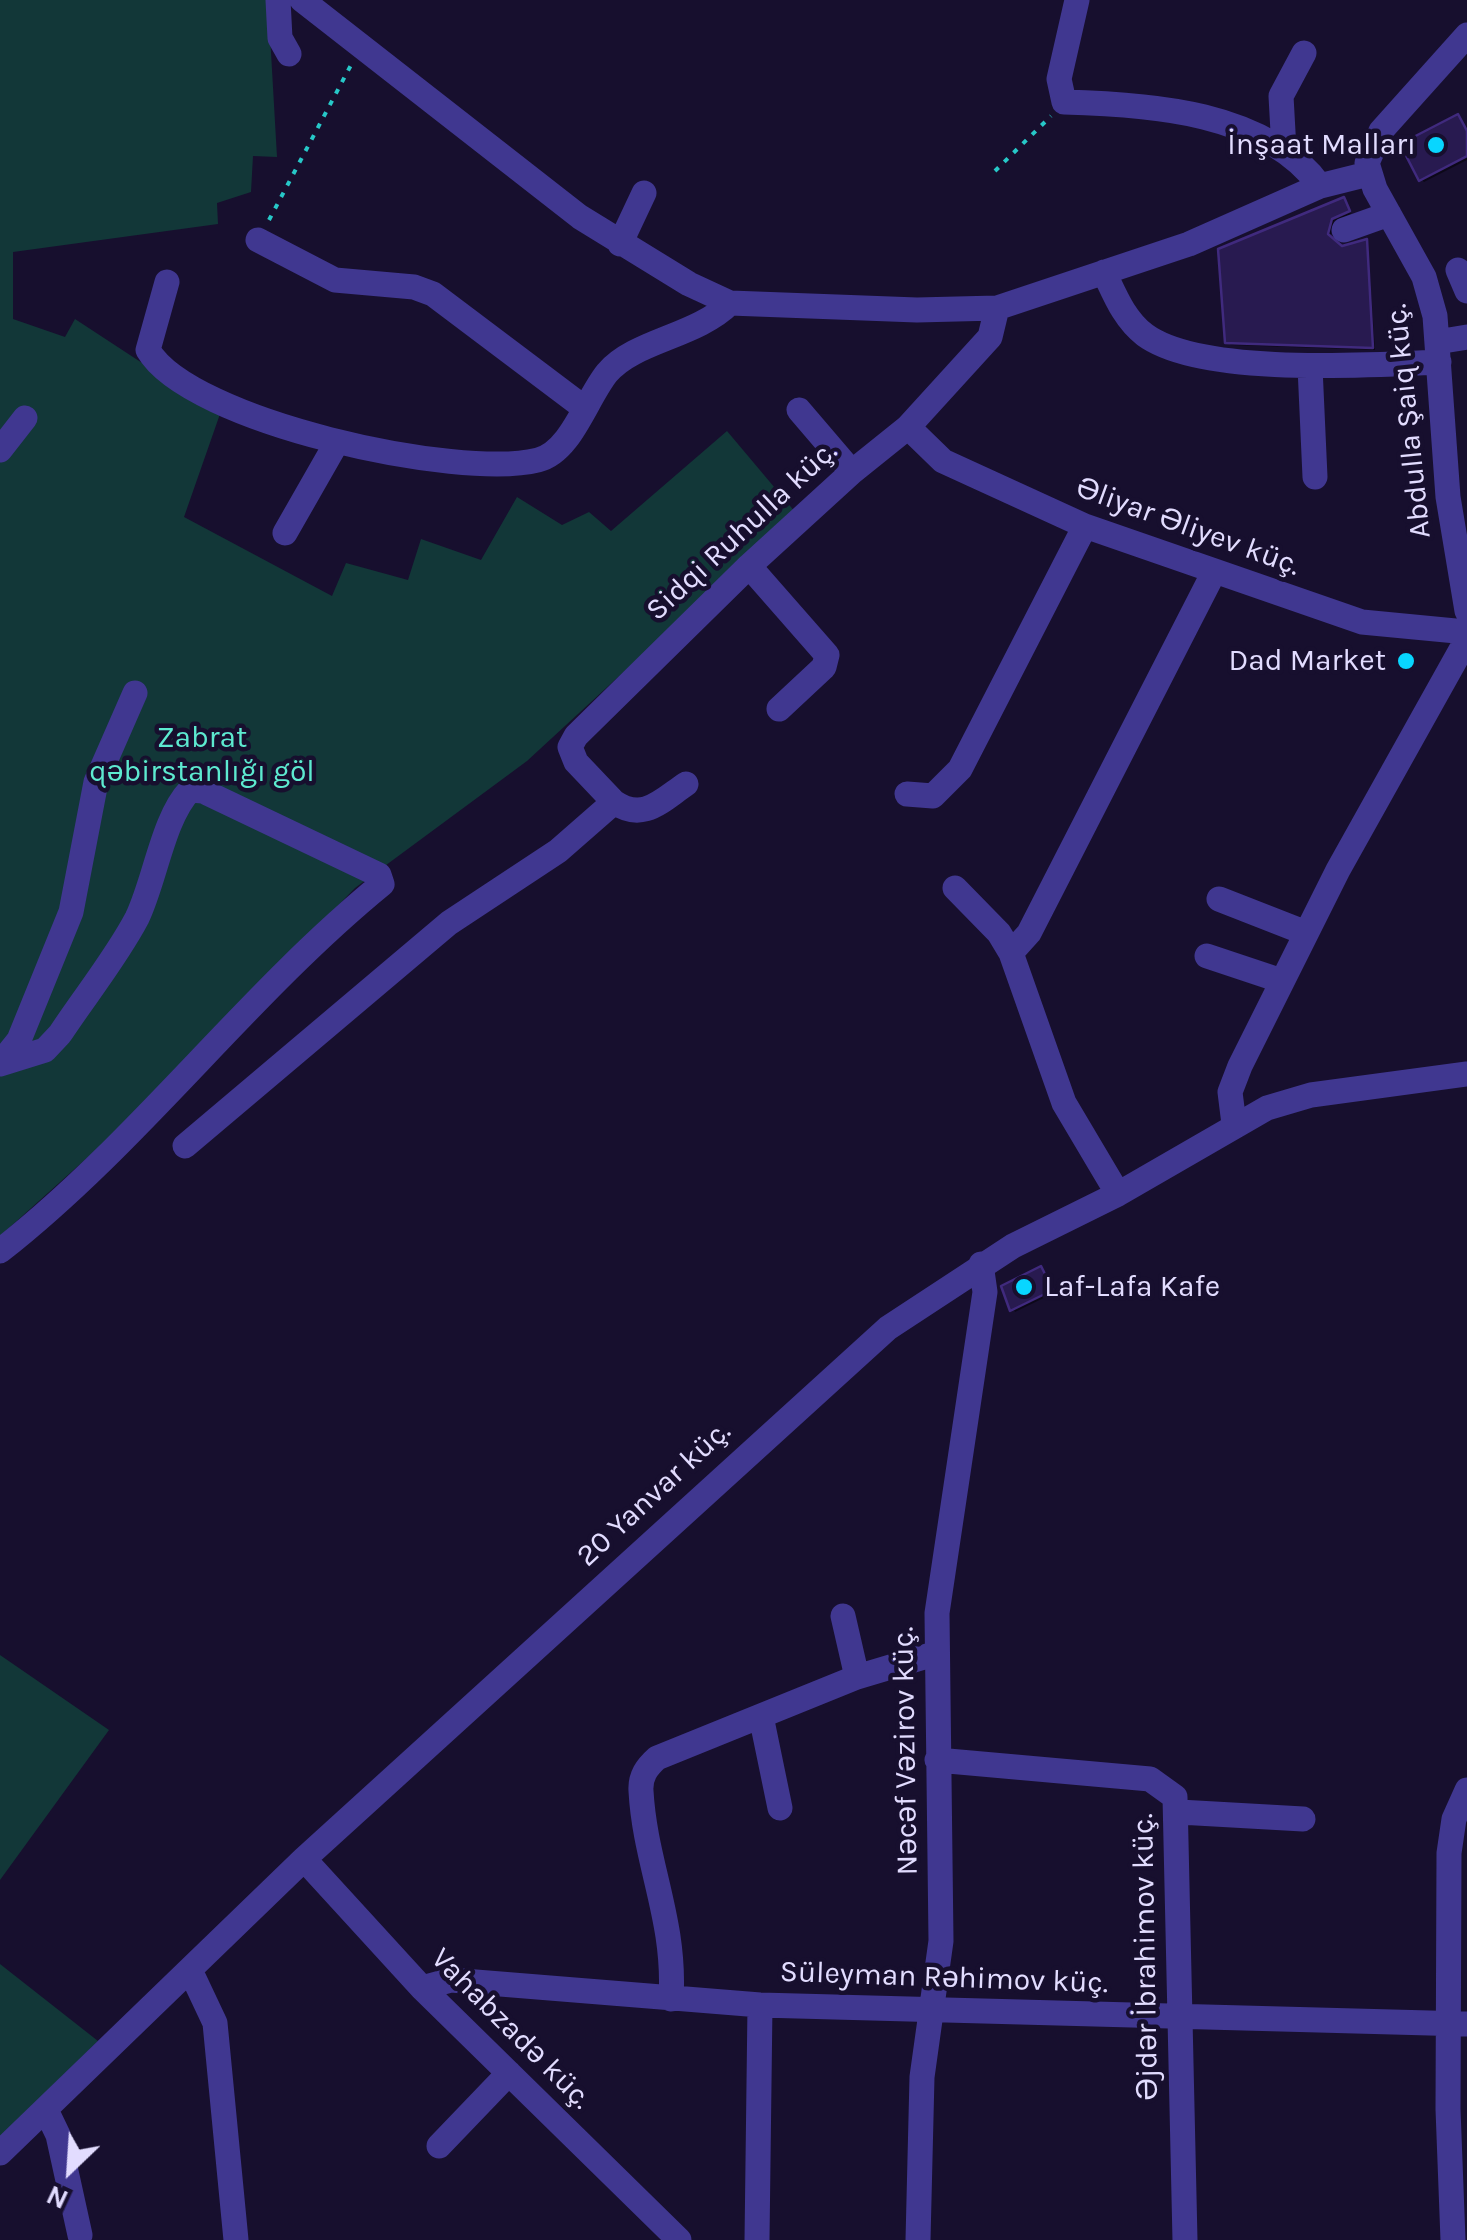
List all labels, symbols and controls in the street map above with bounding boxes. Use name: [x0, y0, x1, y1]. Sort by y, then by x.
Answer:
place label: İnşaat Malları: [1227, 127, 1416, 163]
marker: İnşaat Malları: [1425, 134, 1447, 156]
street label: Abdulla Şaiq küç.: [1379, 302, 1439, 540]
street label: Sidqi Ruhulla küç.: [639, 433, 845, 629]
street label: Əliyar Əliyev küç.: [1071, 470, 1305, 584]
place label: Dad Market: [1228, 643, 1386, 679]
marker: Dad Market: [1395, 650, 1417, 672]
park label: Zabrat qəbirstanlığı göl: [89, 720, 315, 790]
place label: Laf-Lafa Kafe: [1044, 1269, 1220, 1305]
marker: Laf-Lafa Kafe: [1013, 1276, 1035, 1298]
street label: 20 Yanvar küç.: [570, 1414, 738, 1574]
street label: Nəcəf Vəzirov küç.: [886, 1626, 926, 1876]
street label: Əjdər İbrahimov küç.: [1125, 1813, 1167, 2101]
street label: Vahabzadə küç.: [423, 1941, 599, 2117]
street label: Süleyman Rəhimov küç.: [779, 1954, 1109, 2002]
north arrow: [20, 2120, 120, 2220]
text: N: [41, 2178, 73, 2217]

